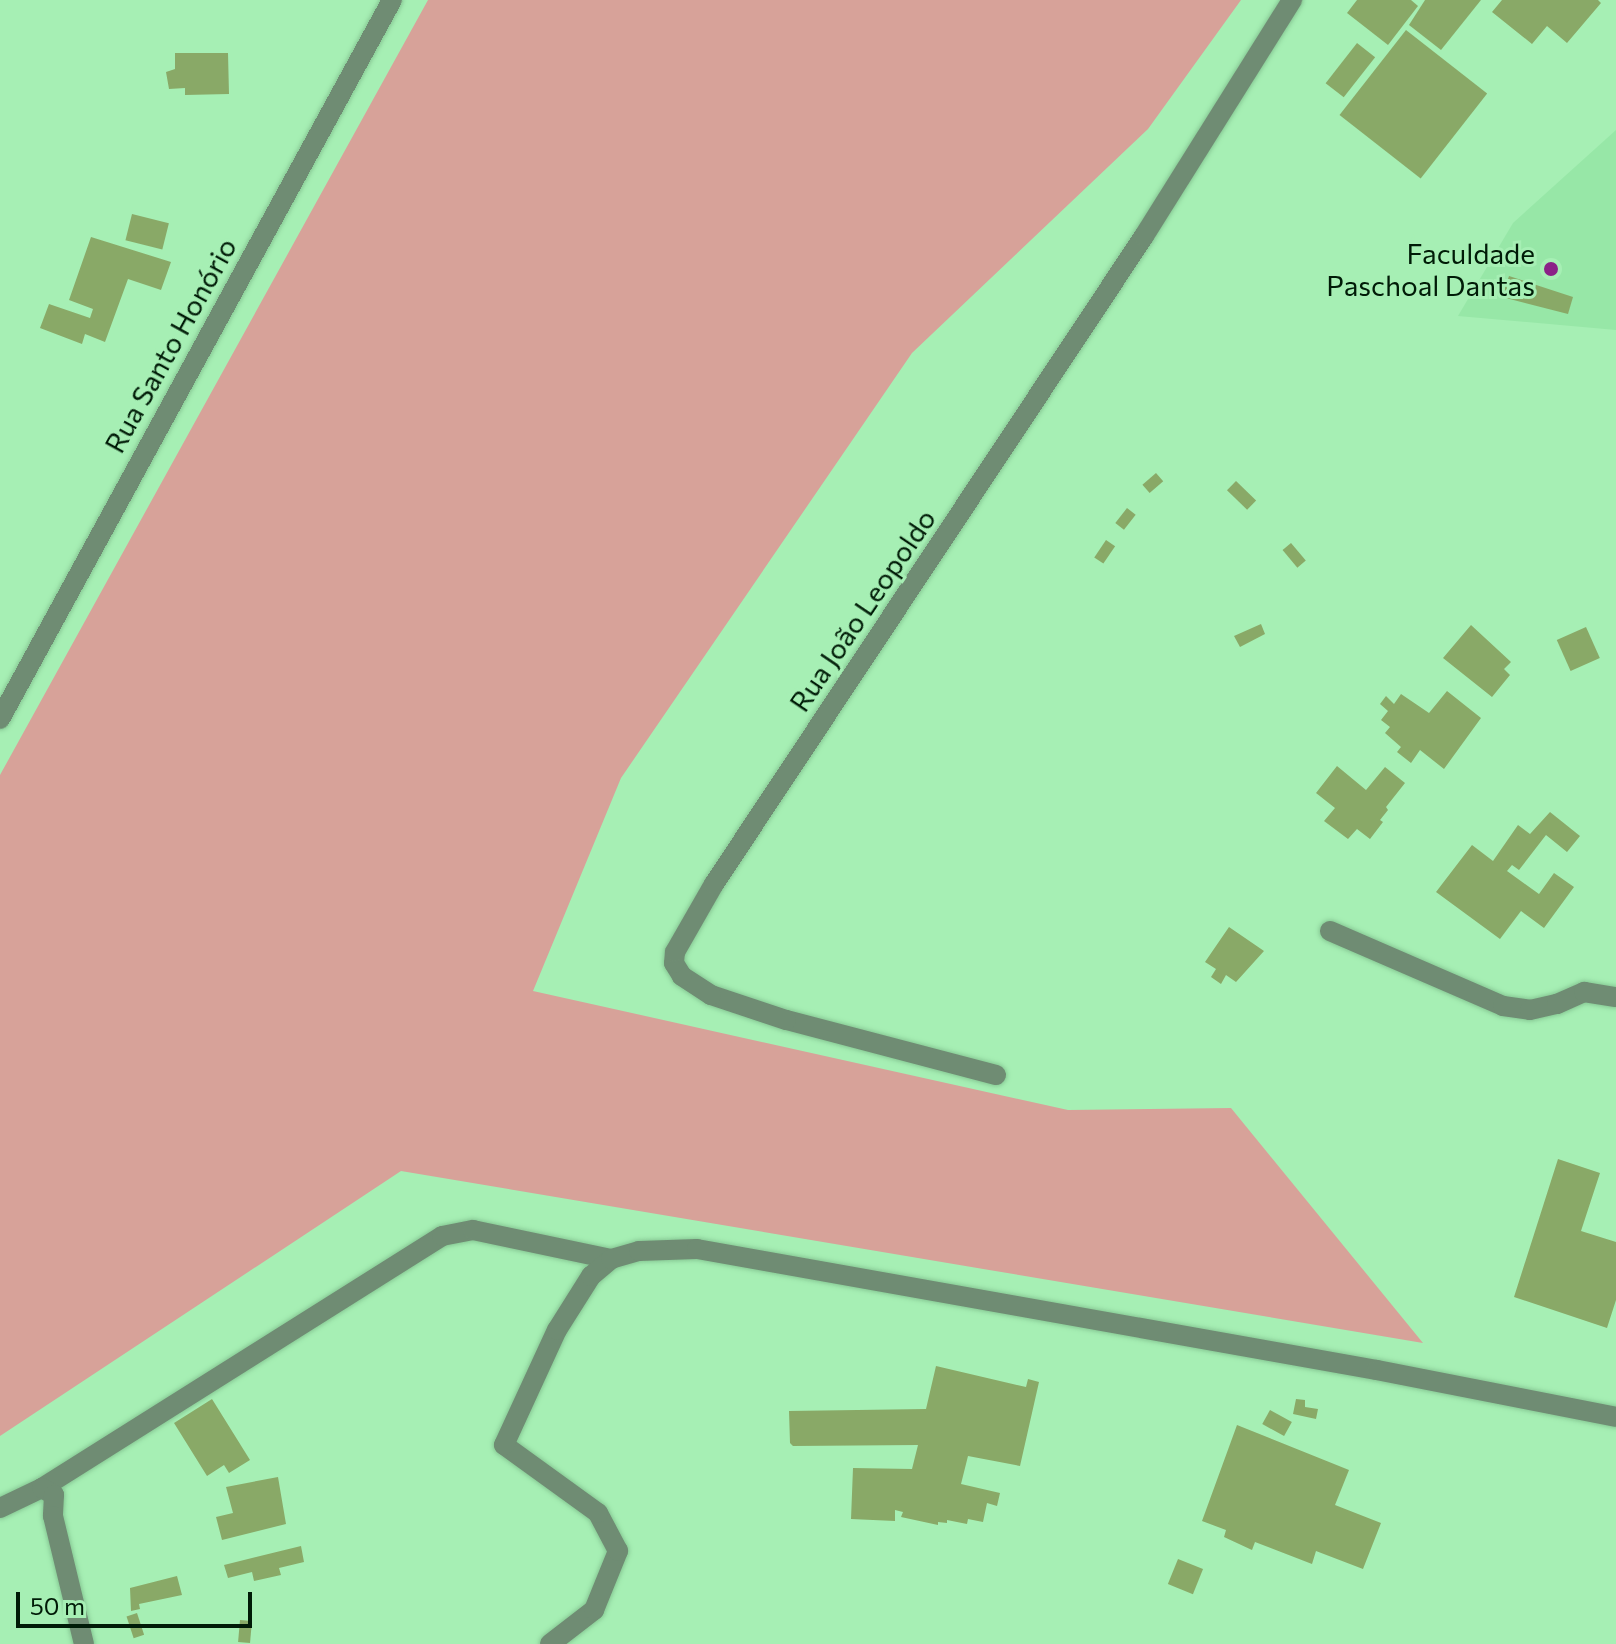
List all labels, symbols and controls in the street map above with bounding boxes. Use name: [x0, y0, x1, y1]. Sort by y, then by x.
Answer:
street label: Rua Santo Honório: [97, 232, 243, 458]
place label: Faculdade Paschoal Dantas: [1326, 236, 1535, 302]
marker: Faculdade Paschoal Dantas: [1542, 260, 1560, 278]
street label: Rua João Leopoldo: [782, 503, 942, 717]
scale bar: [20, 1576, 256, 1626]
text: 50 m: [30, 1591, 85, 1620]

